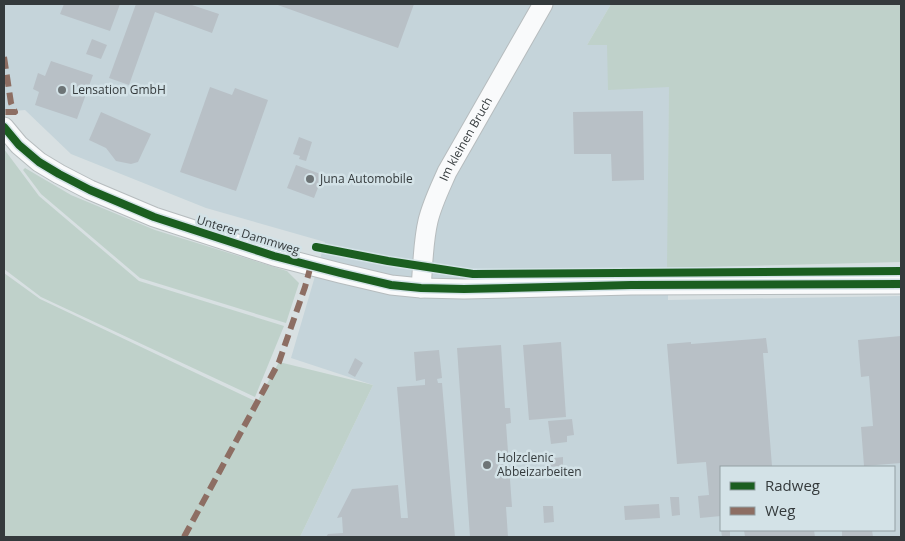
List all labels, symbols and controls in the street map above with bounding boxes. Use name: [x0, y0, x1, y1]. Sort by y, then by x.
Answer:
place label: Lensation GmbH: [72, 81, 166, 98]
marker: Lensation GmbH: [56, 84, 68, 96]
street label: Im kleinen Bruch: [435, 94, 496, 184]
place label: Juna Automobile: [319, 170, 413, 187]
marker: Juna Automobile: [304, 173, 316, 185]
street label: Unterer Dammweg: [195, 211, 302, 258]
place label: Holzclenic Abbeizarbeiten: [497, 449, 582, 480]
marker: Holzclenic Abbeizarbeiten: [481, 459, 493, 471]
legend: [720, 466, 895, 531]
text: Radweg: [765, 475, 820, 495]
text: Weg: [765, 500, 795, 520]

